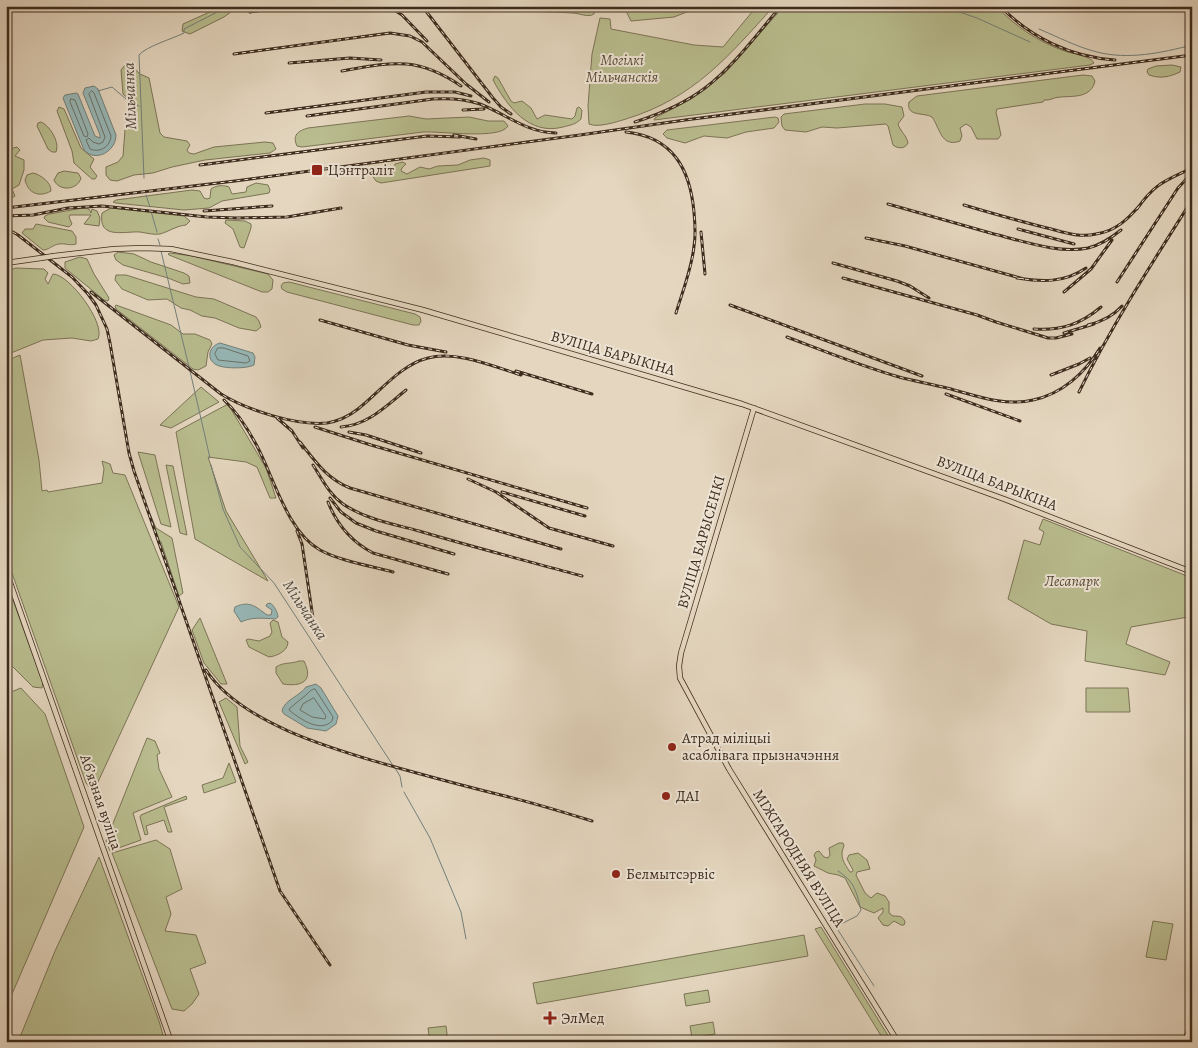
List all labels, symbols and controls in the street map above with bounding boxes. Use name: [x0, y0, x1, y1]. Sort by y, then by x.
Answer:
park label: Могілкі Мільчанскія: [586, 50, 658, 87]
water label: Мільчанка: [118, 62, 142, 130]
place label: Цэнтраліт: [328, 160, 394, 180]
marker: Цэнтраліт: [310, 163, 324, 177]
street label: ВУЛІЦА БАРЫКІНА: [549, 326, 678, 380]
street label: ВУЛІЦА БАРЫКІНА: [934, 451, 1061, 515]
street label: ВУЛІЦА БАРЫСЕНКІ: [672, 473, 730, 611]
park label: Лесапарк: [1043, 571, 1100, 591]
water label: Мільчанка: [277, 576, 333, 644]
place label: Атрад міліцыі асаблівага прызначэння: [681, 728, 839, 765]
marker: Атрад міліцыі асаблівага прызначэння: [666, 741, 678, 753]
street label: Абʼязная вуліца: [75, 751, 127, 852]
street label: МІЖГАРОДНЯЯ ВУЛІЦА: [748, 785, 850, 931]
place label: ДАІ: [676, 786, 700, 806]
marker: ДАІ: [660, 790, 672, 802]
place label: Белмытсэрвіс: [626, 864, 715, 884]
marker: Белмытсэрвіс: [610, 868, 622, 880]
place label: ЭлМед: [561, 1008, 604, 1028]
marker: ЭлМед: [543, 1011, 557, 1025]

